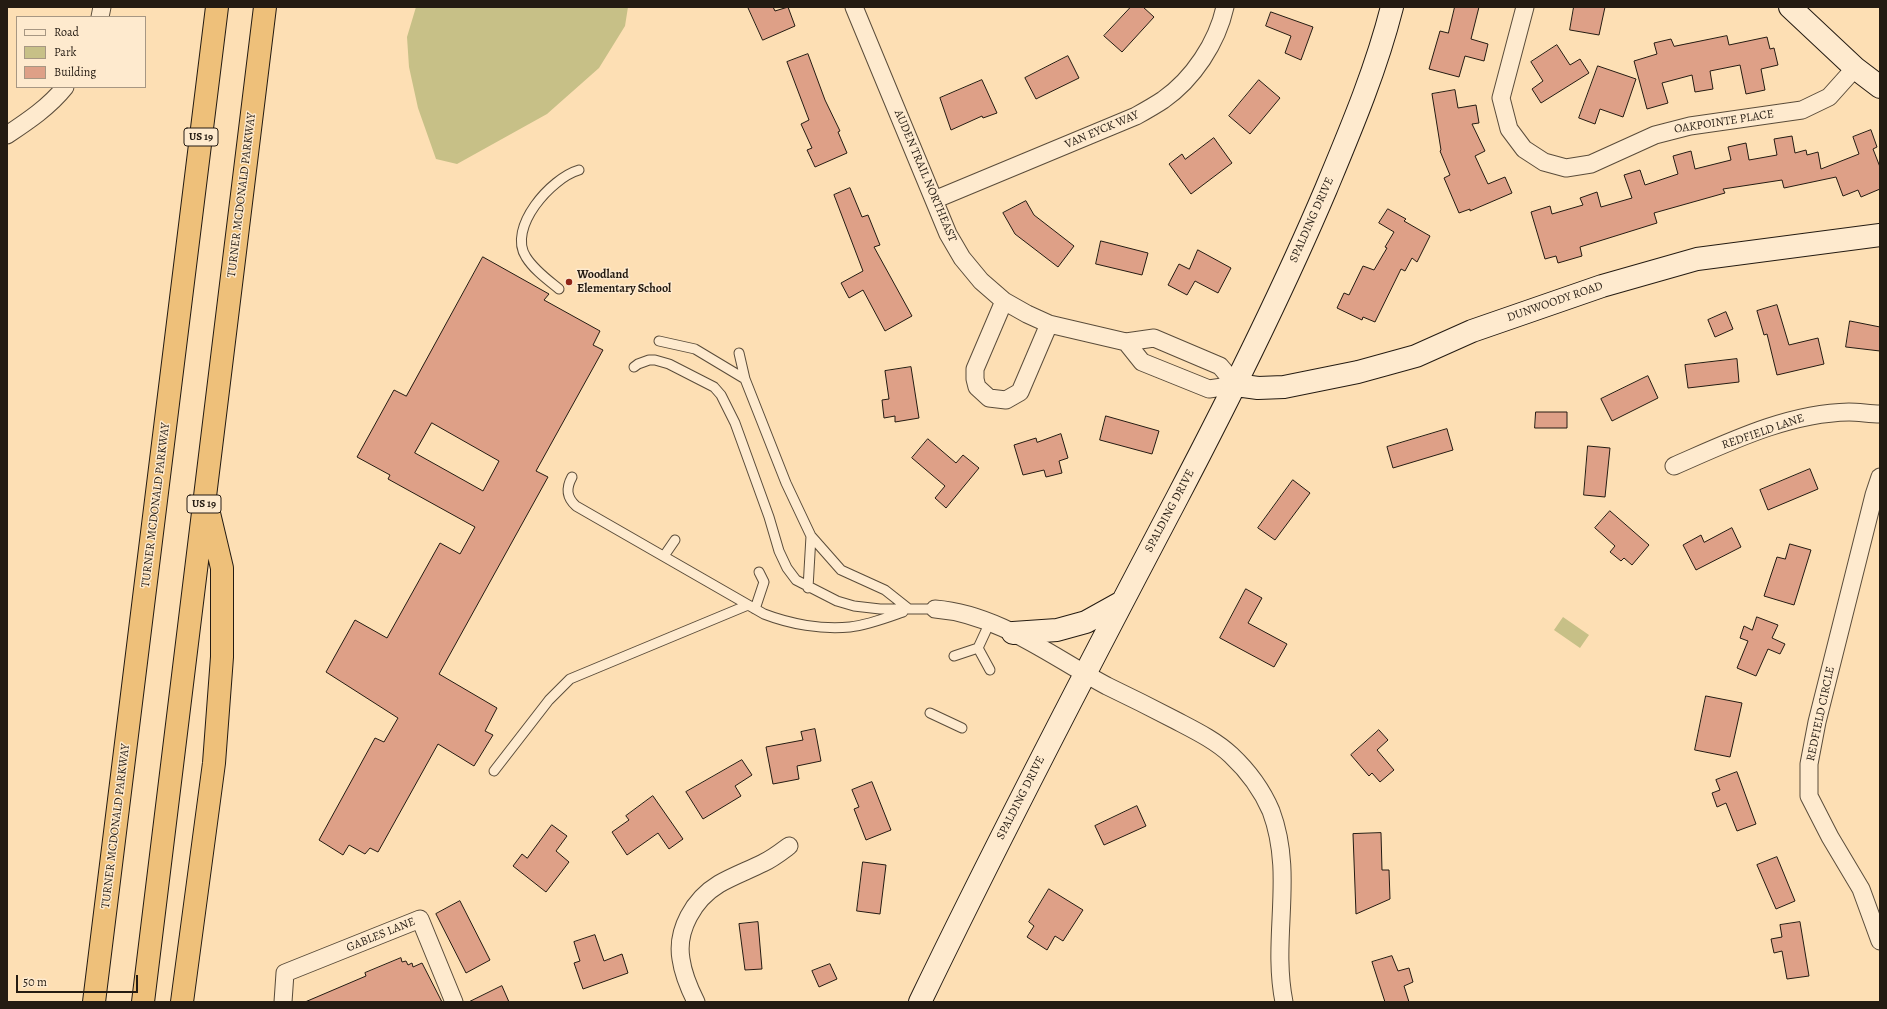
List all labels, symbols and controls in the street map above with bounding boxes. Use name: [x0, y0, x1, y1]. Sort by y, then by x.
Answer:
legend: [16, 16, 146, 88]
text: Road: [54, 24, 79, 40]
text: Park: [54, 44, 77, 60]
text: Building: [54, 64, 96, 80]
street label: OAKPOINTE PLACE: [1673, 107, 1775, 137]
street label: AUDEN TRAIL NORTHEAST: [891, 108, 959, 244]
street label: VAN EYCK WAY: [1063, 108, 1141, 152]
street label: TURNER MCDONALD PARKWAY: [225, 112, 259, 278]
road number: US 19: [184, 128, 218, 146]
street label: SPALDING DRIVE: [1287, 175, 1337, 265]
place label: Woodland Elementary School: [577, 268, 671, 296]
marker: Woodland Elementary School: [564, 277, 574, 287]
street label: DUNWOODY ROAD: [1505, 279, 1605, 325]
street label: REDFIELD LANE: [1720, 411, 1806, 453]
street label: TURNER MCDONALD PARKWAY: [139, 422, 173, 588]
street label: SPALDING DRIVE: [1142, 467, 1198, 555]
road number: US 19: [187, 495, 221, 513]
street label: REDFIELD CIRCLE: [1804, 665, 1838, 763]
street label: TURNER MCDONALD PARKWAY: [99, 743, 133, 909]
street label: SPALDING DRIVE: [994, 754, 1048, 842]
street label: GABLES LANE: [344, 915, 418, 955]
scale bar: [18, 967, 140, 993]
text: 50 m: [23, 974, 47, 990]

